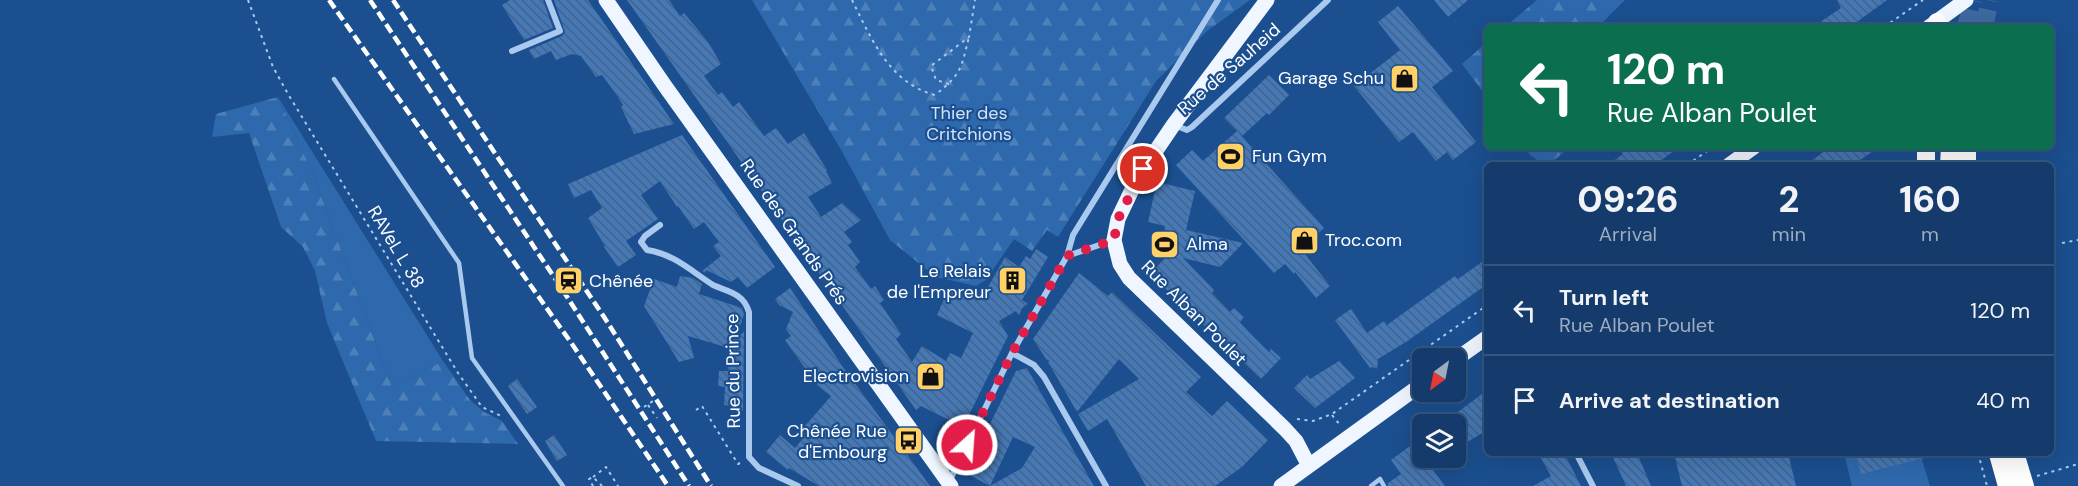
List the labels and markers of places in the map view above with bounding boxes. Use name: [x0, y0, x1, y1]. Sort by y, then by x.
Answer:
shop icon: Garage Schu: [1389, 62, 1421, 94]
place label: Garage Schu: [1278, 66, 1384, 90]
sports icon: Fun Gym: [1215, 140, 1247, 172]
pin: [1117, 143, 1168, 194]
place label: Fun Gym: [1252, 144, 1327, 168]
shop icon: Troc.com: [1288, 224, 1320, 256]
sports icon: Alma: [1149, 228, 1181, 260]
place label: Troc.com: [1325, 228, 1402, 252]
place label: Alma: [1186, 232, 1228, 256]
place label: Le Relais de l'Empreur: [887, 259, 991, 304]
station icon: Chênée: [552, 265, 584, 297]
building icon: Le Relais de l'Empreur: [996, 265, 1028, 297]
place label: Chênée: [589, 269, 653, 293]
shop icon: Electrovision: [914, 360, 946, 392]
place label: Electrovision: [803, 364, 909, 388]
place label: Chênée Rue d'Embourg: [787, 419, 887, 464]
bus stop icon: Chênée Rue d'Embourg: [892, 425, 924, 457]

